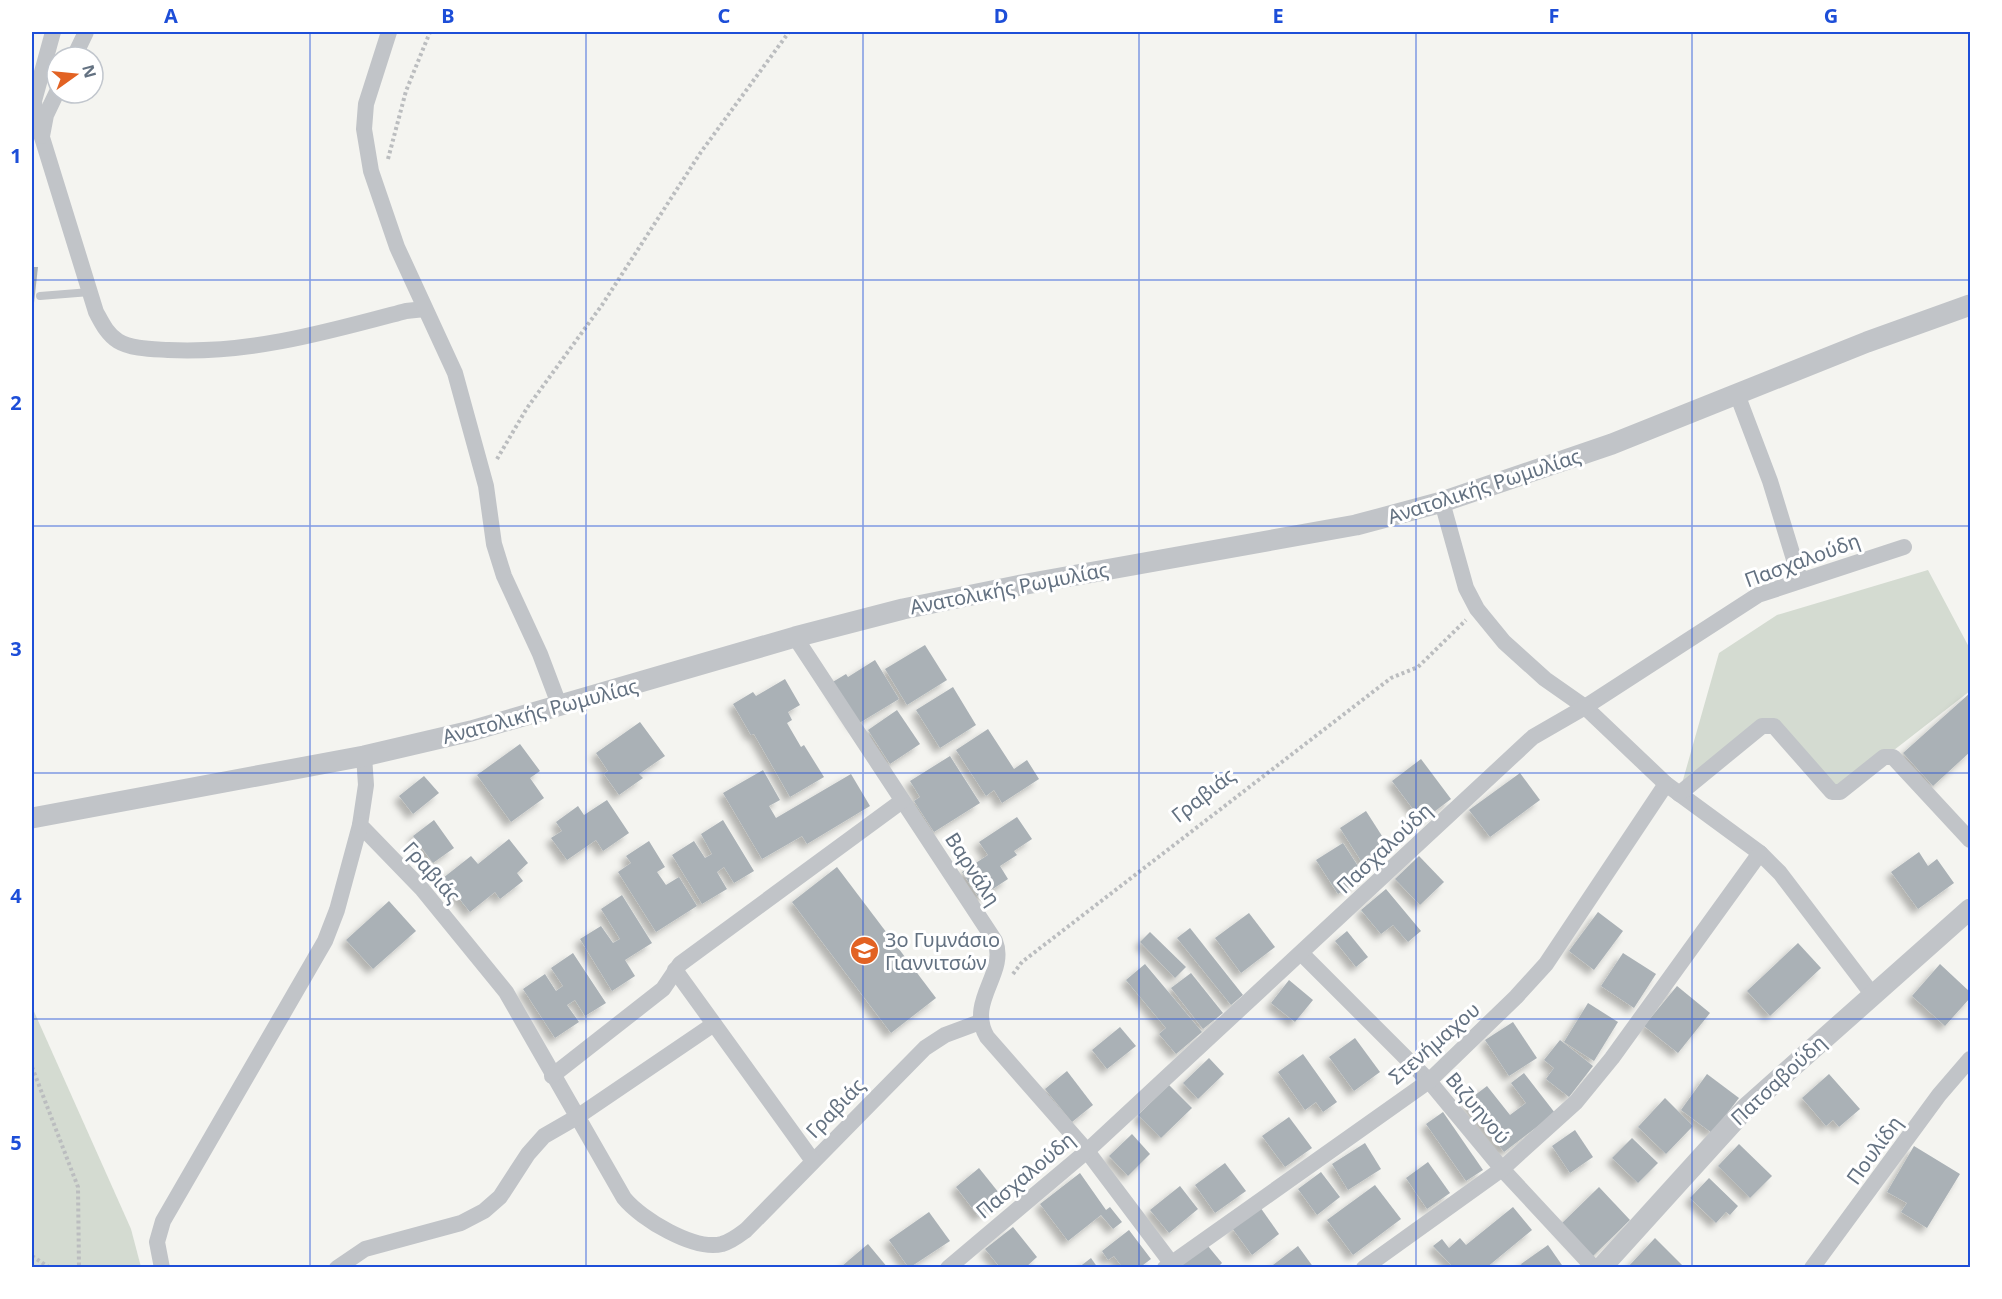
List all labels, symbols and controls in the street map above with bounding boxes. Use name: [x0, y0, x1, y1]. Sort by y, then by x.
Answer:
text: A: [164, 2, 178, 29]
text: B: [441, 2, 455, 29]
text: C: [718, 2, 731, 29]
text: D: [994, 2, 1008, 29]
text: E: [1272, 2, 1284, 29]
text: F: [1549, 2, 1559, 29]
text: G: [1824, 2, 1838, 29]
north arrow: [45, 45, 105, 105]
text: N: [77, 62, 102, 80]
text: 1: [10, 142, 22, 169]
text: 2: [10, 389, 22, 416]
street label: Ανατολικής Ρωμυλίας: [1384, 442, 1584, 530]
street label: Πασχαλούδη: [1741, 527, 1863, 593]
street label: Ανατολικής Ρωμυλίας: [908, 555, 1111, 620]
text: 3: [10, 635, 22, 662]
street label: Ανατολικής Ρωμυλίας: [439, 672, 641, 750]
street label: Γραβιάς: [1166, 761, 1241, 828]
street label: Πασχαλούδη: [1331, 797, 1437, 899]
street label: Βαρνάλη: [939, 827, 1007, 911]
street label: Γραβιάς: [397, 835, 467, 909]
text: 4: [10, 882, 22, 909]
place label: 3ο Γυμνάσιο Γιαννιτσών: [885, 926, 1000, 976]
school or university icon: 3ο Γυμνάσιο Γιαννιτσών: [848, 934, 880, 966]
street label: Στενήμαχου: [1383, 996, 1485, 1090]
street label: Πατσαβούδη: [1725, 1029, 1831, 1131]
street label: Βιζυηνού: [1440, 1066, 1516, 1150]
street label: Γραβιάς: [800, 1072, 871, 1144]
street label: Πουλίδη: [1840, 1110, 1908, 1190]
street label: Πασχαλούδη: [970, 1126, 1080, 1224]
text: 5: [10, 1129, 22, 1156]

